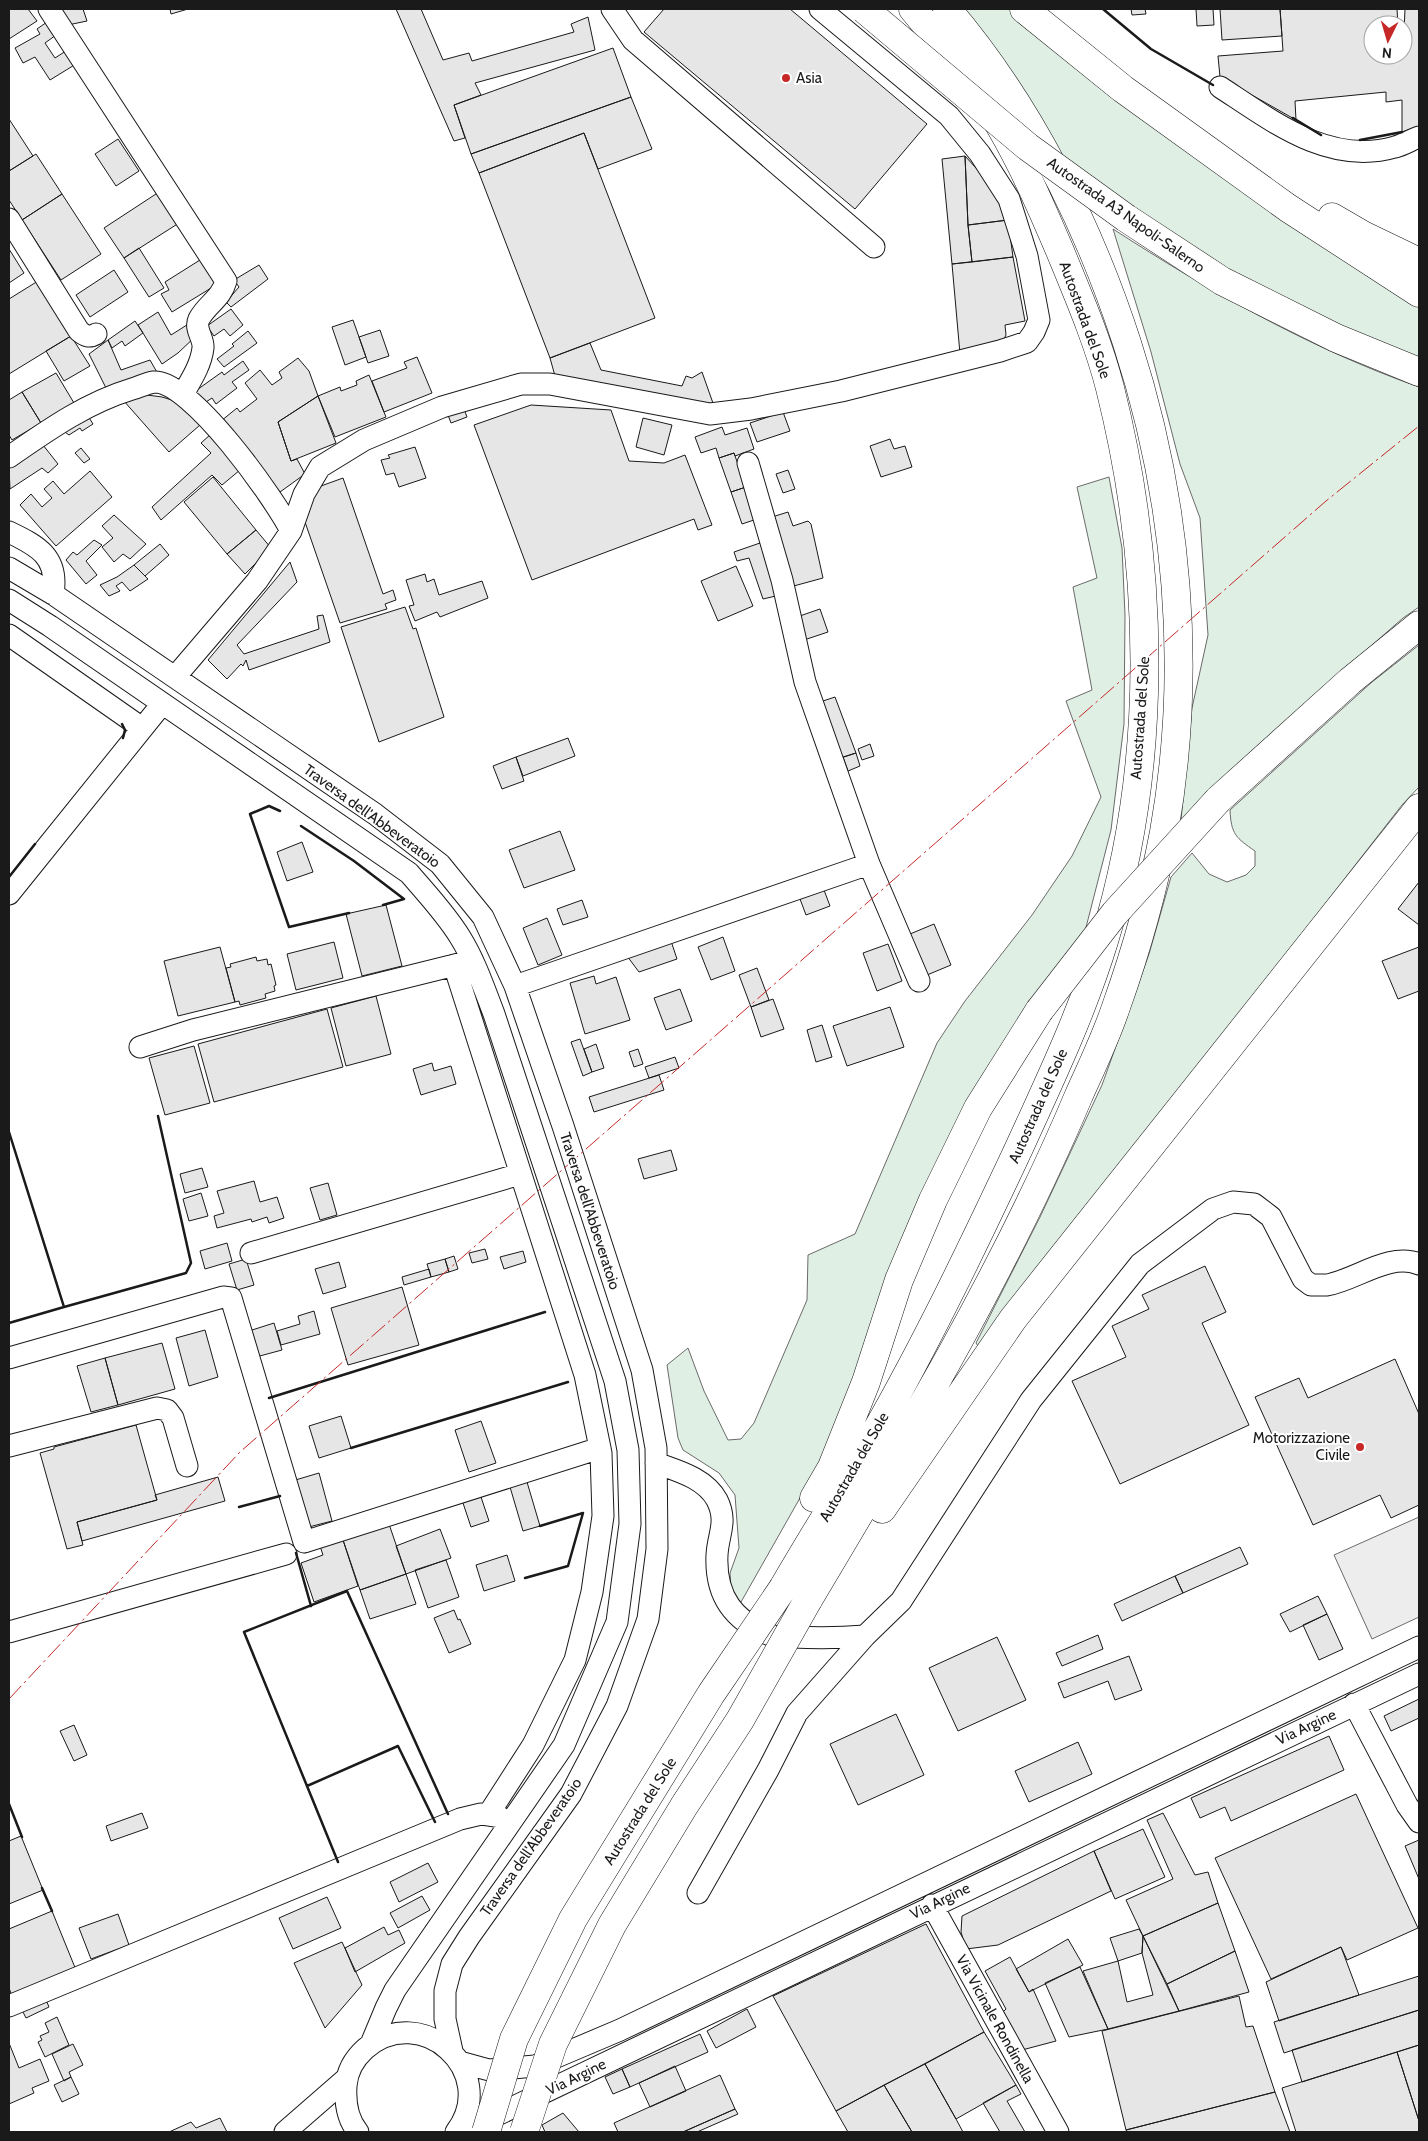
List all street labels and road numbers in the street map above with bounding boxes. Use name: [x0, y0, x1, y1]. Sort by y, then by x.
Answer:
street label: Autostrada A3 Napoli-Salerno: [1044, 154, 1208, 276]
street label: Autostrada del Sole: [1055, 259, 1115, 381]
street label: Autostrada del Sole: [1127, 656, 1153, 780]
street label: Traversa dell'Abbeveratoio: [300, 760, 444, 872]
street label: Autostrada del Sole: [1005, 1046, 1071, 1166]
street label: Traversa dell'Abbeveratoio: [556, 1130, 624, 1292]
street label: Autostrada del Sole: [815, 1409, 893, 1525]
street label: Via Argine: [1273, 1705, 1339, 1749]
street label: Autostrada del Sole: [600, 1754, 680, 1868]
street label: Traversa dell'Abbeveratoio: [476, 1775, 586, 1919]
street label: Via Argine: [907, 1879, 973, 1923]
street label: Via Vicinale Rondinella: [952, 1952, 1038, 2087]
street label: Via Argine: [543, 2055, 609, 2099]

